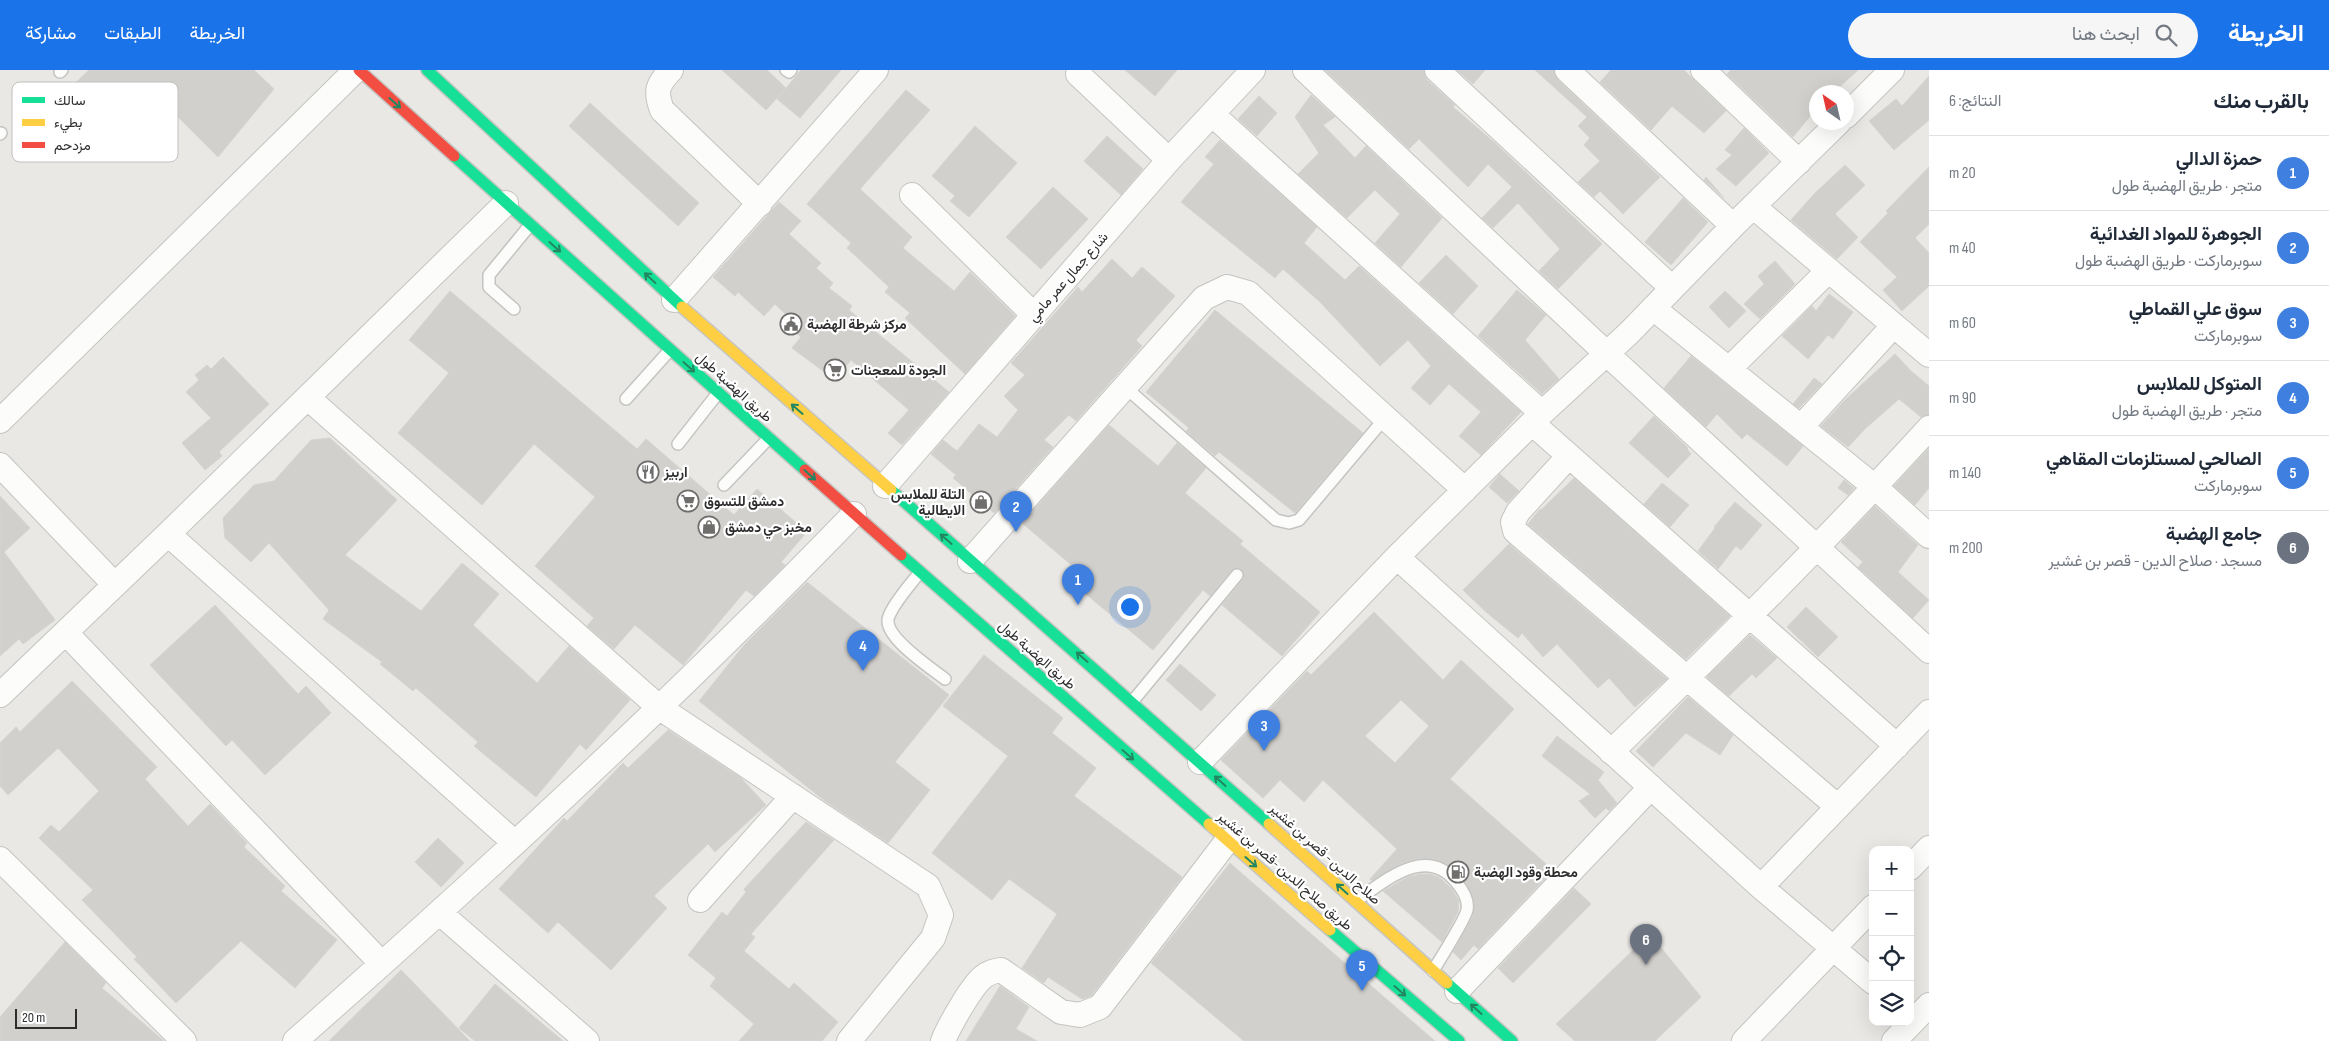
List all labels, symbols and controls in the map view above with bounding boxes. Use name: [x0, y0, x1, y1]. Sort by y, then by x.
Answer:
search box: [1848, 13, 2198, 58]
text: الخريطة: [2228, 19, 2304, 48]
icon: search: [2152, 21, 2180, 49]
text: مشاركة: [25, 23, 76, 44]
text: الطبقات: [104, 23, 161, 44]
text: الخريطة: [189, 23, 245, 44]
text: ابحث هنا: [2072, 23, 2140, 46]
legend: [12, 82, 178, 162]
north arrow: [1809, 85, 1854, 130]
text: بالقرب منك: [2214, 89, 2309, 114]
text: سالك: [54, 92, 85, 109]
text: النتائج: 6: [1949, 92, 2002, 111]
one-way arrow: [389, 97, 402, 109]
text: بطيء: [54, 114, 82, 134]
text: مزدحم: [54, 137, 91, 154]
text: حمزة الدالي: [2176, 148, 2262, 171]
text: 20 m: [1949, 164, 1976, 183]
text: 1: [2290, 164, 2296, 183]
text: متجر · طريق الهضبة طول: [2112, 177, 2262, 196]
text: الجوهرة للمواد الغدائية: [2090, 223, 2262, 246]
street label: شارع جمال عمر مامي: [1024, 229, 1114, 327]
text: 40 m: [1949, 239, 1976, 258]
text: 2: [2290, 239, 2297, 258]
one-way arrow: [548, 241, 561, 253]
text: سوبرماركت · طريق الهضبة طول: [2075, 252, 2262, 271]
one-way arrow: [643, 272, 656, 284]
text: سوق علي القماطي: [2129, 298, 2262, 321]
public building icon: مركز شرطة الهضبة: [779, 312, 803, 336]
text: 60 m: [1949, 314, 1976, 333]
text: 3: [2289, 314, 2297, 333]
place label: مركز شرطة الهضبة: [807, 316, 907, 333]
text: سوبرماركت: [2194, 327, 2262, 346]
street label: طريق الهضبة طول: [692, 348, 776, 426]
supermarket icon: الجودة للمعجنات: [823, 358, 847, 382]
one-way arrow: [683, 361, 696, 372]
place label: الجودة للمعجنات: [851, 362, 946, 379]
text: المتوكل للملابس: [2137, 373, 2262, 396]
text: 90 m: [1949, 389, 1976, 408]
text: 4: [2289, 389, 2297, 408]
text: متجر · طريق الهضبة طول: [2112, 402, 2262, 421]
one-way arrow: [791, 403, 804, 415]
text: الصالحي لمستلزمات المقاهي: [2046, 448, 2262, 471]
restaurant icon: اربيز: [636, 460, 660, 484]
place label: اربيز: [663, 464, 688, 481]
text: 140 m: [1949, 464, 1981, 483]
text: 5: [2289, 464, 2297, 483]
one-way arrow: [804, 469, 817, 481]
text: سوبرماركت: [2194, 477, 2262, 496]
place label: التلة للملابس الايطالية: [891, 486, 965, 519]
supermarket icon: دمشق للتسوق: [676, 489, 700, 513]
shop icon: التلة للملابس الايطالية: [969, 490, 993, 514]
pin: 2: [1000, 491, 1032, 532]
place label: دمشق للتسوق: [704, 493, 784, 510]
shop icon: مخبز حي دمشق: [697, 515, 721, 539]
place label: مخبز حي دمشق: [725, 519, 812, 539]
text: جامع الهضبة: [2166, 523, 2262, 546]
one-way arrow: [940, 534, 953, 545]
text: 200 m: [1949, 539, 1983, 558]
text: 6: [2289, 539, 2297, 558]
text: مسجد · صلاح الدين - قصر بن غشير: [2048, 552, 2262, 571]
pin: 1: [1062, 564, 1094, 605]
your location: [1117, 594, 1143, 620]
street label: طريق الهضبة طول: [994, 617, 1079, 694]
pin: 4: [847, 630, 879, 671]
one-way arrow: [1075, 652, 1088, 663]
pin: 3: [1248, 710, 1280, 751]
one-way arrow: [1122, 749, 1135, 761]
one-way arrow: [1214, 775, 1227, 787]
street label: صلاح الدين - قصر بن غشير: [1264, 799, 1384, 910]
street label: طريق صلاح الدين -قصر بن غشير: [1212, 807, 1356, 936]
map controls: [1869, 846, 1914, 1026]
button: +: [1869, 846, 1914, 891]
one-way arrow: [1244, 856, 1257, 867]
fuel station icon: محطة وقود الهضبة: [1446, 860, 1470, 884]
place label: محطة وقود الهضبة: [1474, 864, 1578, 881]
one-way arrow: [1335, 883, 1348, 895]
button: −: [1869, 891, 1914, 936]
pin: 6: [1630, 924, 1662, 965]
button: locate: [1869, 936, 1914, 981]
pin: 5: [1346, 950, 1378, 991]
button: layers: [1869, 981, 1914, 1026]
one-way arrow: [1394, 985, 1407, 996]
one-way arrow: [1470, 1003, 1483, 1014]
scale bar: [15, 1006, 78, 1029]
text: 20 m: [22, 1009, 45, 1026]

